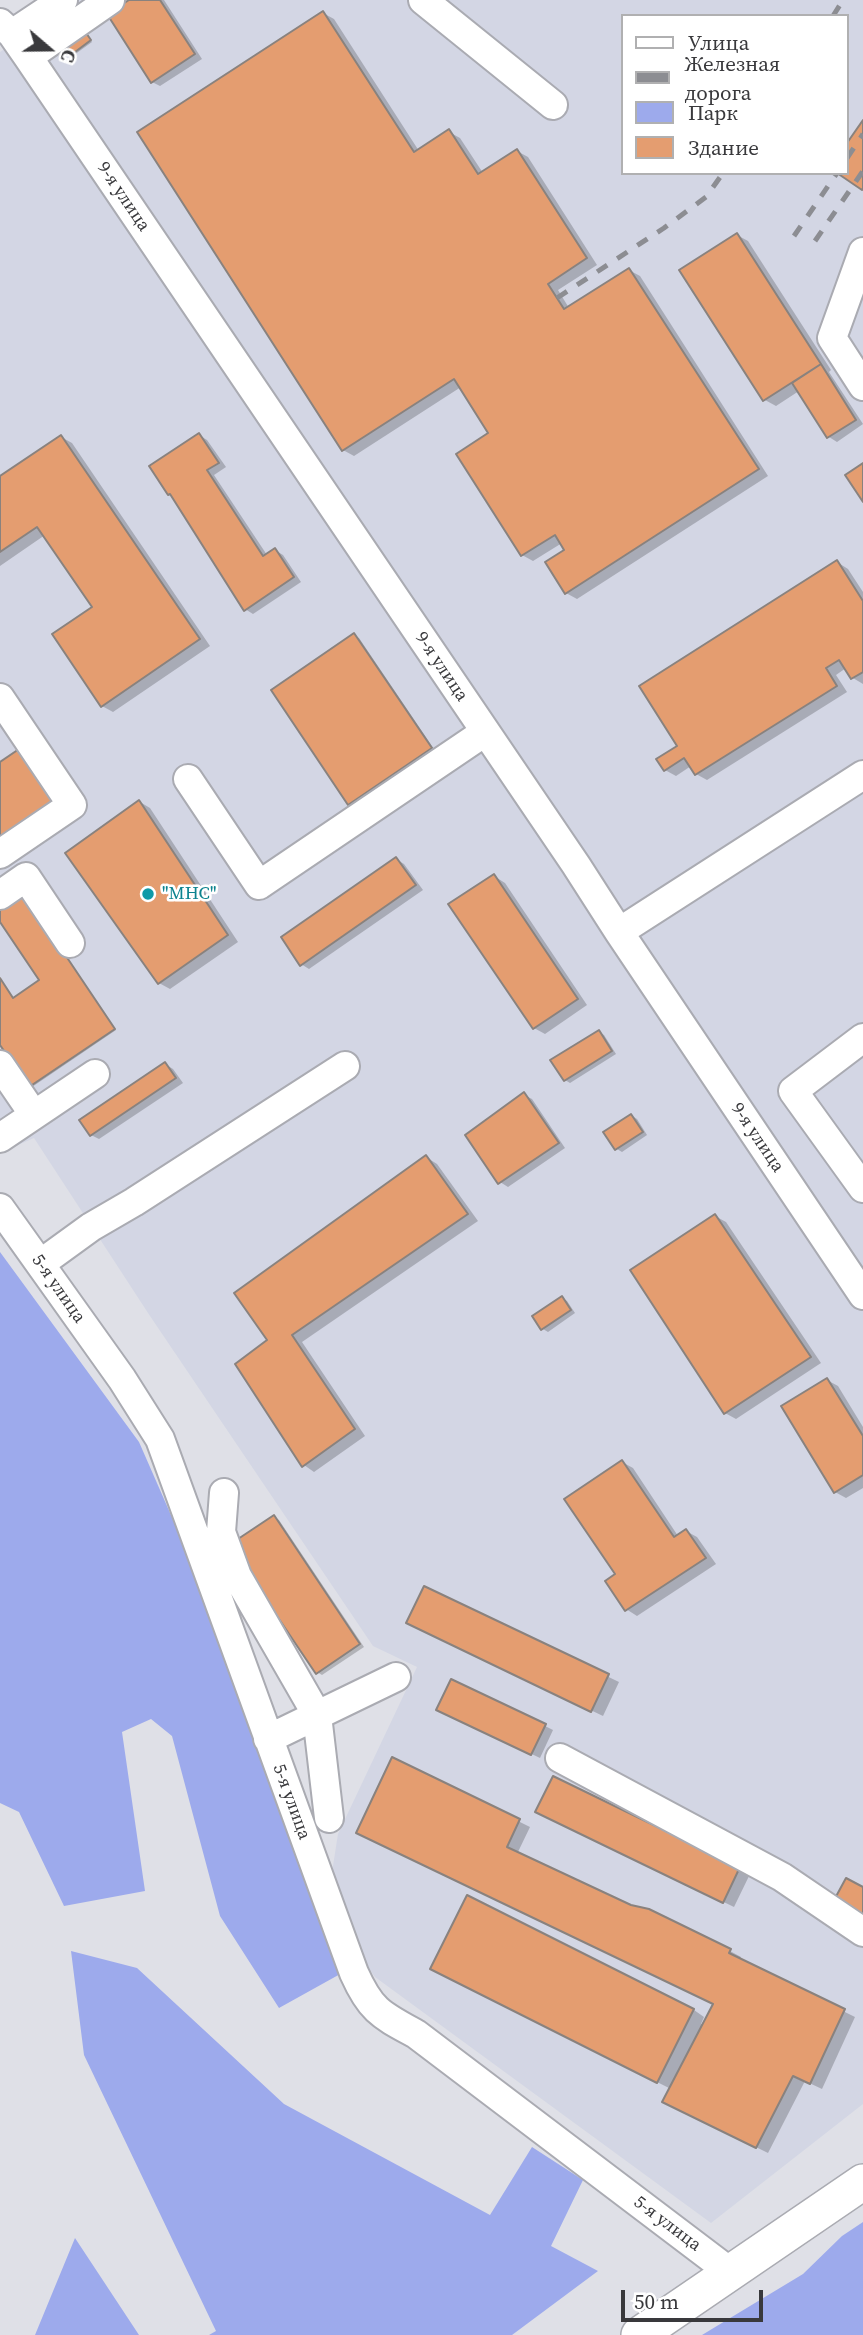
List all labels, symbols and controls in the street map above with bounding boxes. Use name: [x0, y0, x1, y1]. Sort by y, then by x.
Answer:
north arrow: [14, 14, 84, 84]
legend: [622, 14, 849, 175]
text: Улица: [688, 28, 749, 57]
text: С: [54, 46, 83, 66]
text: Железная дорога: [684, 49, 780, 107]
text: Парк: [688, 98, 738, 127]
text: Здание: [688, 133, 759, 162]
street label: 9-я улица: [92, 158, 154, 236]
street label: 9-я улица: [410, 628, 472, 706]
place label: "МНС": [162, 883, 217, 905]
marker: "МНС": [140, 886, 156, 902]
street label: 9-я улица: [726, 1099, 788, 1177]
street label: 5-я улица: [26, 1250, 90, 1328]
street label: 5-я улица: [267, 1761, 315, 1843]
street label: 5-я улица: [629, 2192, 705, 2256]
scale bar: [625, 2276, 767, 2320]
text: 50 m: [634, 2287, 679, 2316]

